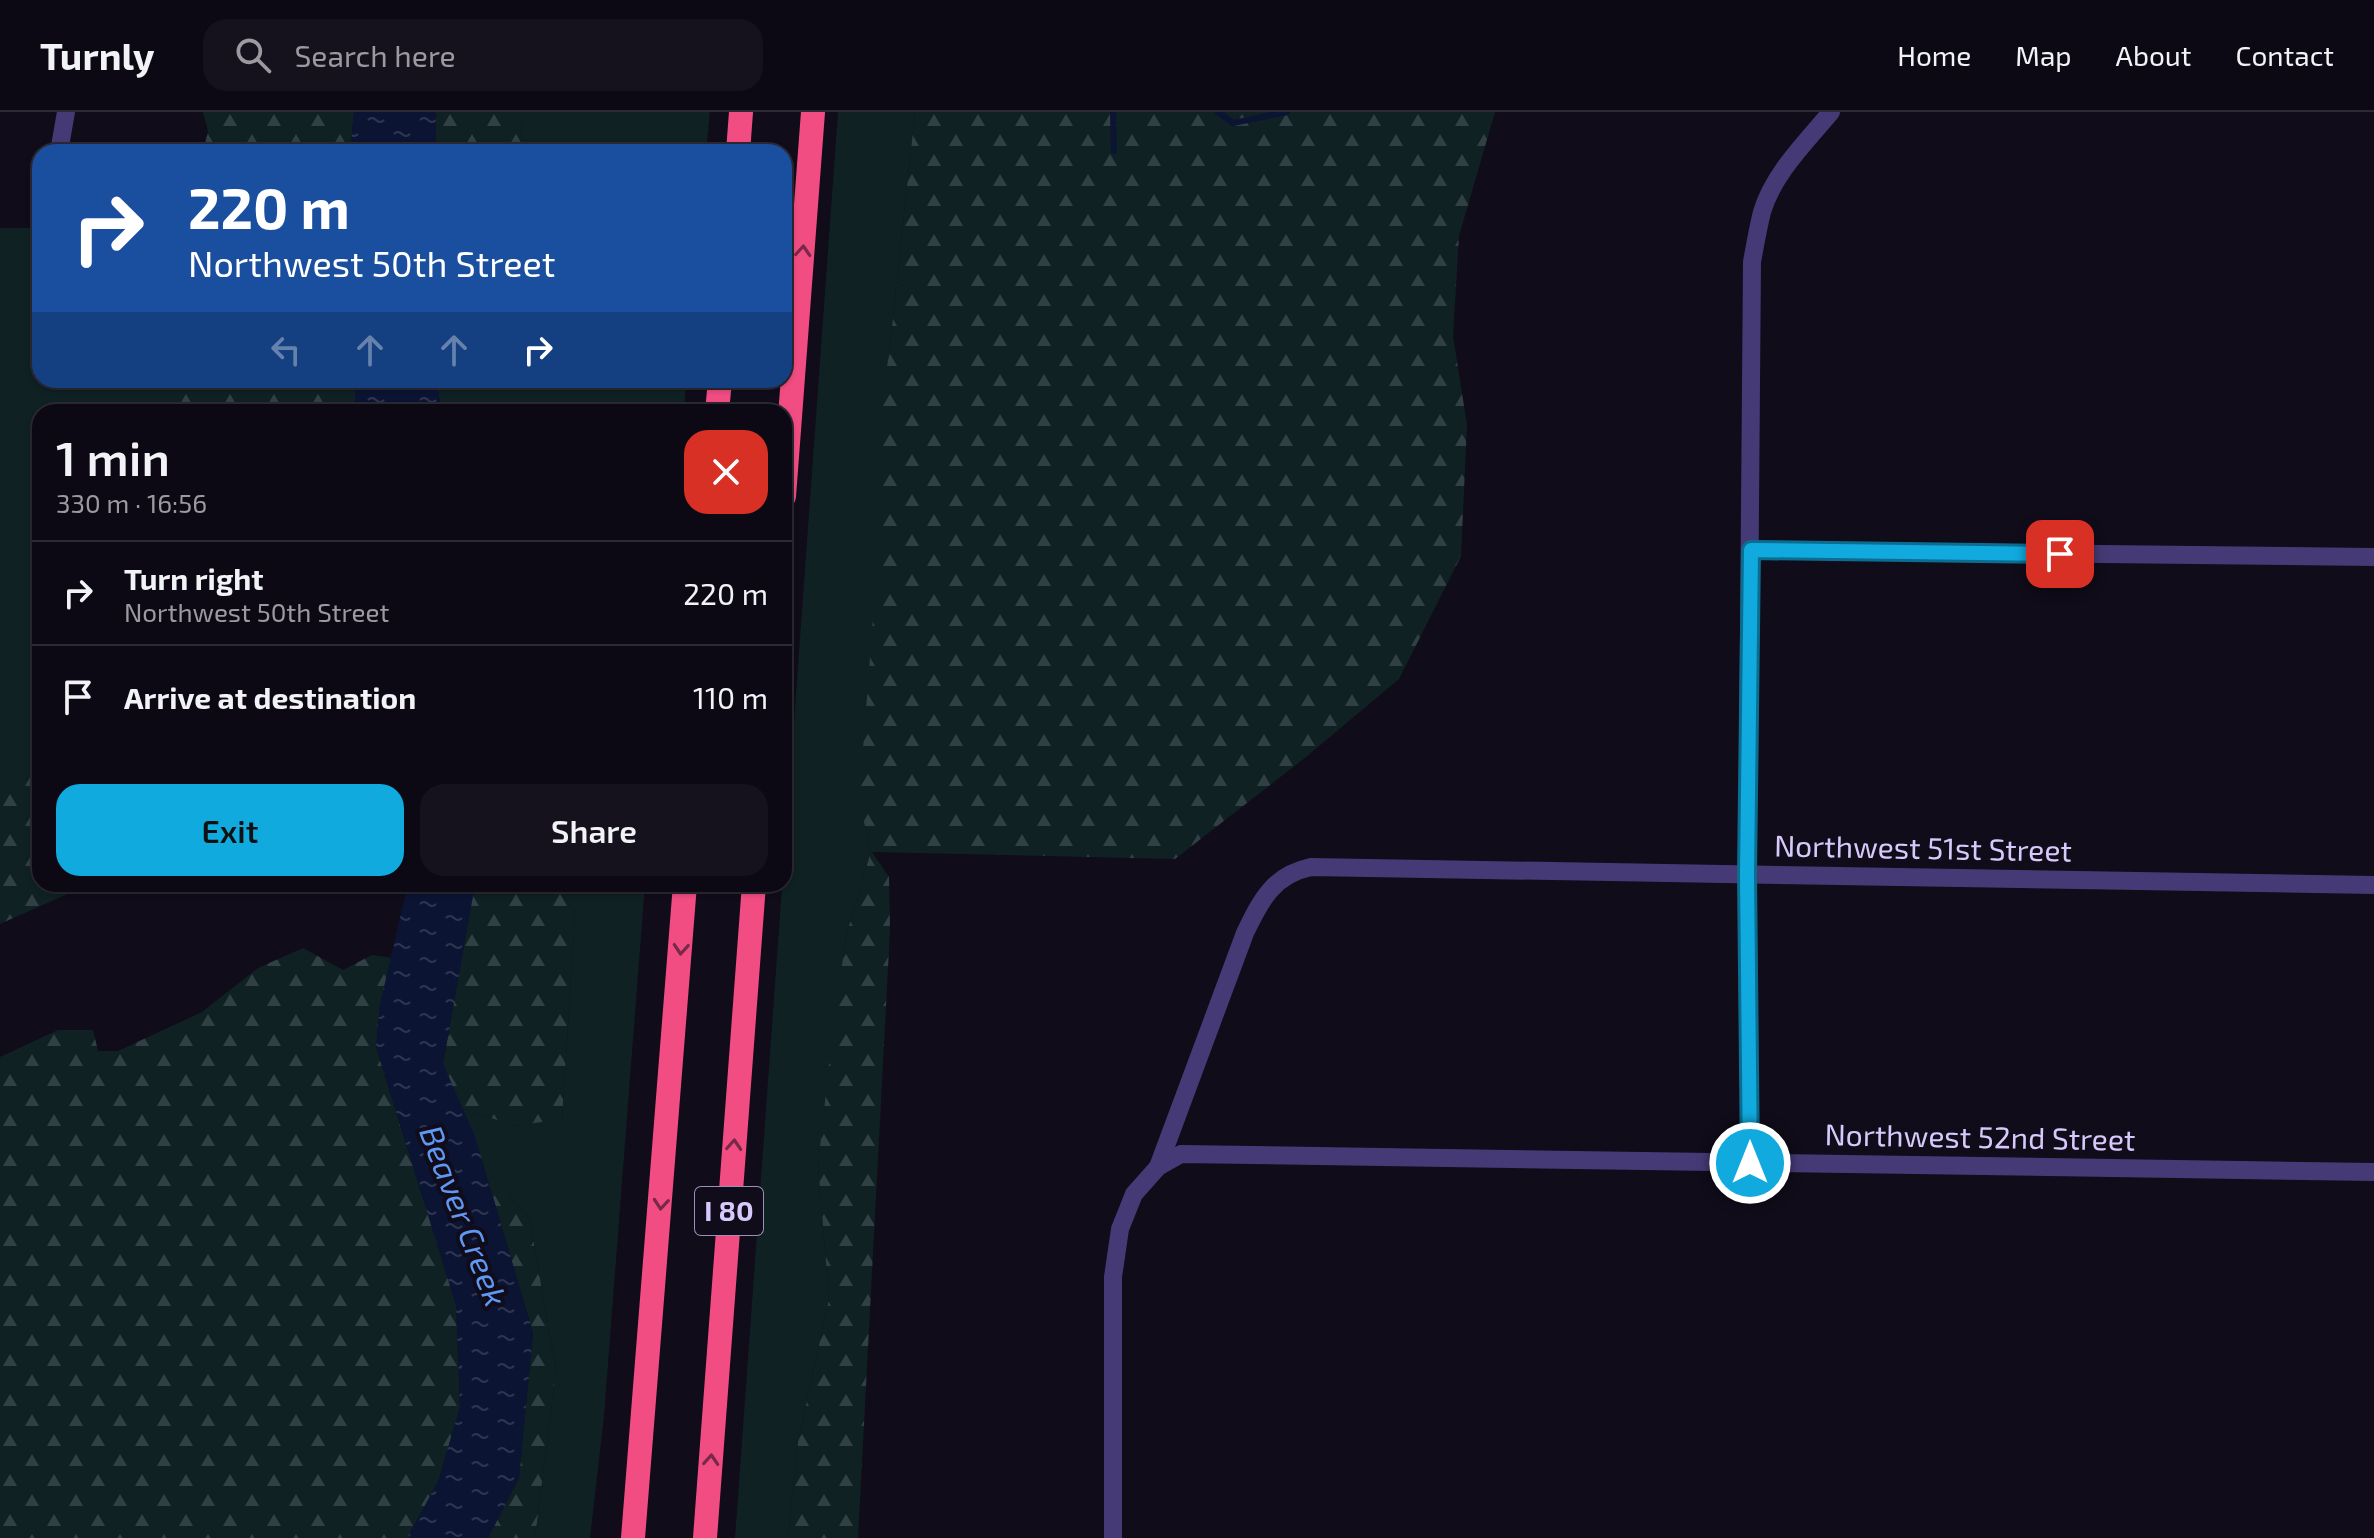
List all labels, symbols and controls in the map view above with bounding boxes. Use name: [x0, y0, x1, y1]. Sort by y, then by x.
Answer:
search box: [203, 19, 763, 91]
text: Turnly: [40, 32, 155, 78]
icon: search: [231, 33, 275, 77]
text: Search here: [295, 37, 456, 73]
text: Home: [1897, 38, 1971, 72]
text: Map: [2015, 38, 2072, 72]
text: About: [2116, 38, 2191, 72]
text: Contact: [2235, 38, 2334, 72]
text: 220 m: [188, 173, 350, 240]
icon: right: [56, 176, 160, 280]
text: Northwest 50th Street: [188, 241, 556, 284]
one-way arrow: [794, 244, 811, 257]
icon: left: [264, 328, 308, 372]
icon: ahead: [348, 328, 392, 372]
icon: ahead: [432, 328, 476, 372]
icon: right: [516, 328, 560, 372]
text: 1 min: [56, 428, 170, 486]
button: close: [684, 430, 768, 514]
text: 330 m · 16:56: [56, 487, 207, 518]
pin: [2026, 520, 2094, 588]
icon: arrive: [2038, 532, 2082, 576]
text: Turn right: [124, 560, 264, 596]
icon: right: [56, 571, 100, 615]
text: 220 m: [683, 575, 768, 611]
text: Northwest 50th Street: [124, 596, 389, 627]
icon: arrive: [56, 675, 100, 719]
text: Arrive at destination: [124, 679, 416, 715]
text: 110 m: [693, 679, 768, 715]
button: Exit: [56, 784, 404, 876]
button: Share: [420, 784, 768, 876]
street label: Northwest 51st Street: [1774, 826, 2072, 868]
one-way arrow: [673, 943, 690, 956]
street label: Northwest 52nd Street: [1824, 1115, 2136, 1157]
water label: Beaver Creek: [413, 1120, 517, 1311]
position arrow: [1708, 1121, 1792, 1205]
one-way arrow: [726, 1138, 743, 1151]
road number: I 80: [695, 1187, 763, 1235]
one-way arrow: [653, 1198, 670, 1211]
one-way arrow: [702, 1453, 719, 1466]

